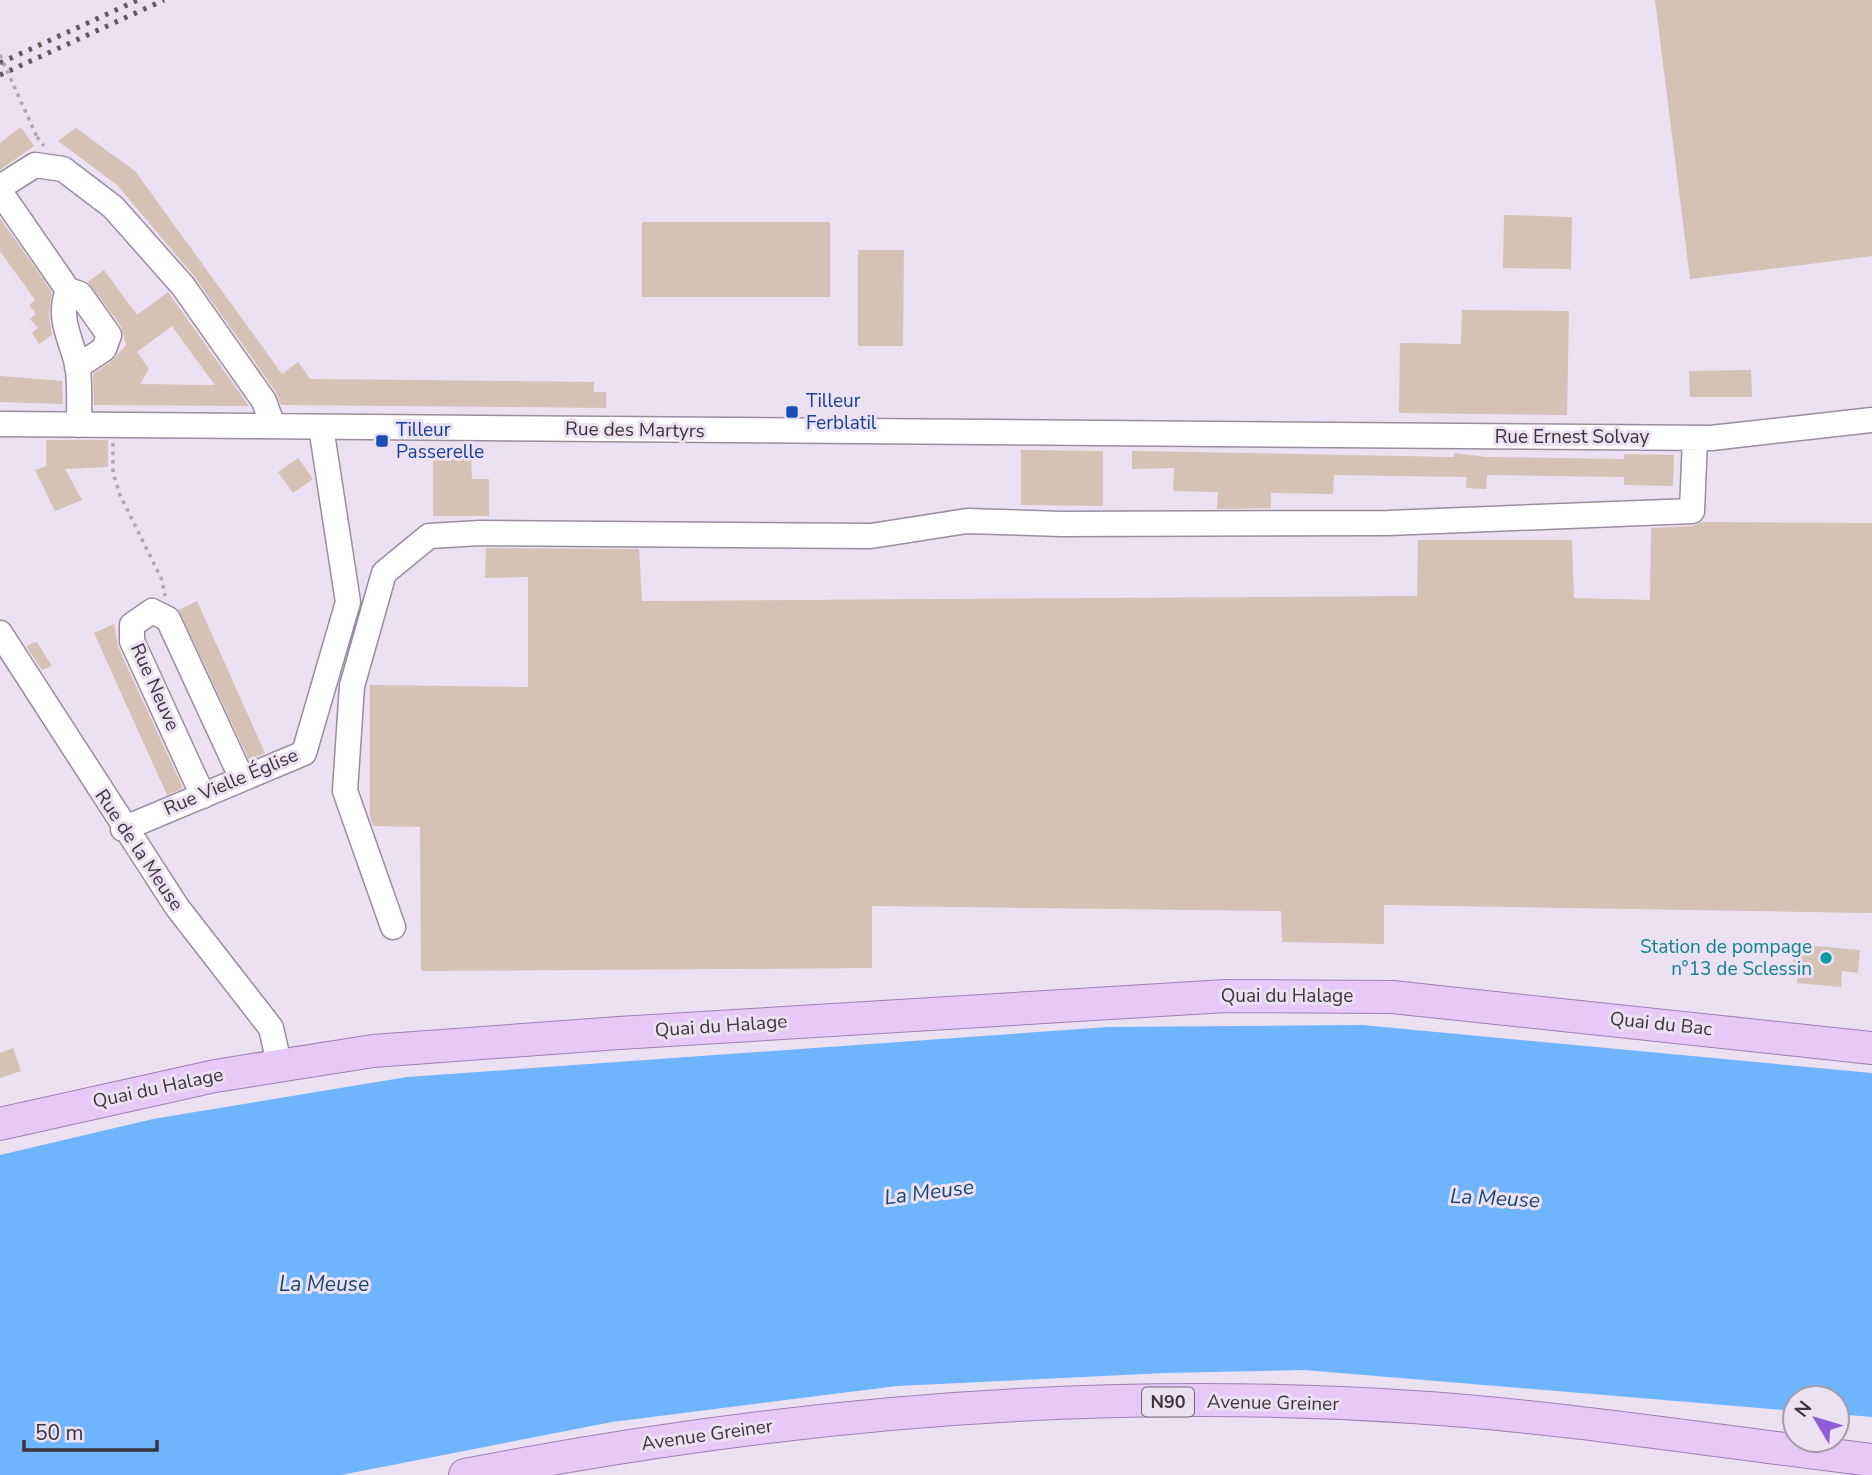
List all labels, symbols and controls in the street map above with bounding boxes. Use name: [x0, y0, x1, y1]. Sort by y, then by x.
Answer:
place label: Tilleur Ferblatil: [806, 388, 877, 436]
marker: Tilleur Ferblatil: [784, 404, 800, 420]
street label: Rue des Martyrs: [565, 416, 705, 444]
place label: Tilleur Passerelle: [396, 417, 484, 465]
street label: Rue Ernest Solvay: [1495, 424, 1650, 450]
marker: Tilleur Passerelle: [374, 433, 390, 449]
street label: Rue Neuve: [124, 639, 186, 735]
street label: Rue Vielle Église: [160, 742, 302, 822]
street label: Rue de la Meuse: [89, 784, 189, 916]
place label: Station de pompage n°13 de Sclessin: [1640, 934, 1812, 982]
marker: Station de pompage n°13 de Sclessin: [1818, 950, 1834, 966]
street label: Quai du Halage: [1221, 983, 1353, 1009]
street label: Quai du Bac: [1608, 1006, 1714, 1042]
street label: Quai du Halage: [654, 1008, 788, 1044]
street label: Quai du Halage: [90, 1061, 226, 1115]
water label: La Meuse: [883, 1173, 975, 1211]
water label: La Meuse: [1449, 1182, 1541, 1214]
water label: La Meuse: [279, 1270, 369, 1298]
north arrow: [1781, 1384, 1851, 1454]
road number: N90: [1142, 1387, 1194, 1416]
street label: Avenue Greiner: [1207, 1389, 1340, 1417]
text: N: [1789, 1396, 1818, 1423]
scale bar: [24, 1408, 158, 1452]
street label: Avenue Greiner: [640, 1413, 774, 1457]
text: 50 m: [35, 1419, 84, 1447]

